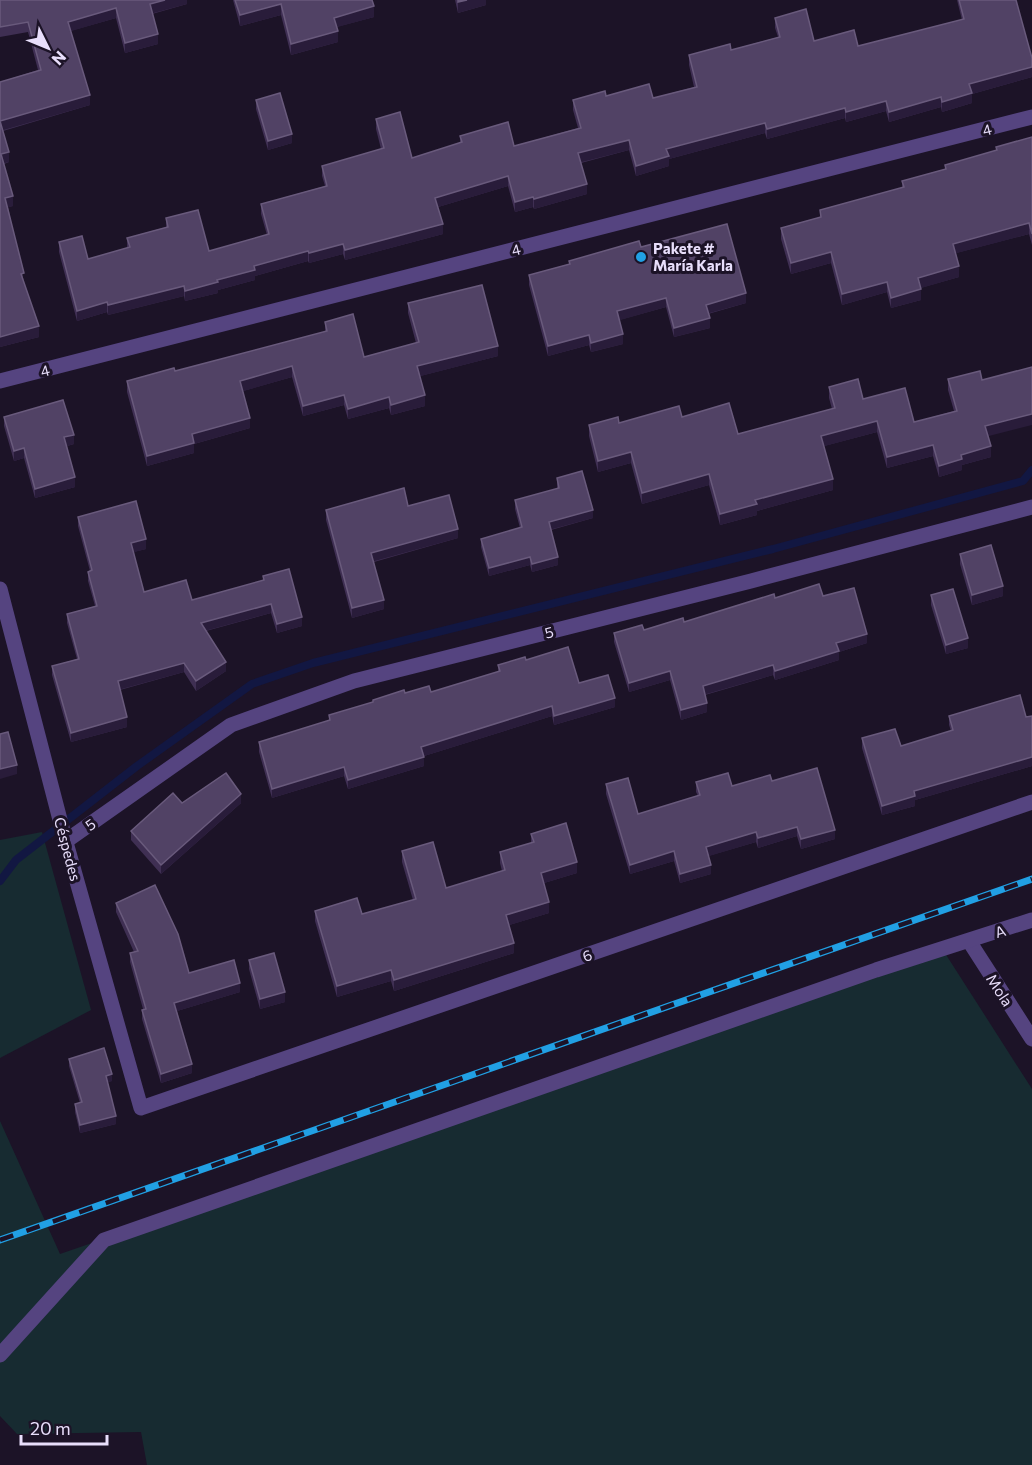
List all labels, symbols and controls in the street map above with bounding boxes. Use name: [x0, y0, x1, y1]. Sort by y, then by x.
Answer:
north arrow: [18, 18, 78, 78]
text: N: [48, 48, 70, 69]
street label: 4: [980, 119, 994, 139]
street label: 4: [509, 239, 523, 259]
place label: Pakete # María Karla: [653, 239, 733, 274]
marker: Pakete # María Karla: [634, 250, 648, 264]
street label: 4: [38, 360, 52, 380]
street label: 5: [543, 622, 555, 642]
street label: 5: [81, 814, 99, 834]
street label: Céspedes: [51, 815, 85, 883]
street label: A: [992, 921, 1008, 941]
street label: 6: [580, 945, 594, 965]
street label: Mola: [983, 970, 1017, 1010]
scale bar: [21, 1408, 106, 1446]
text: 20 m: [30, 1417, 71, 1439]

